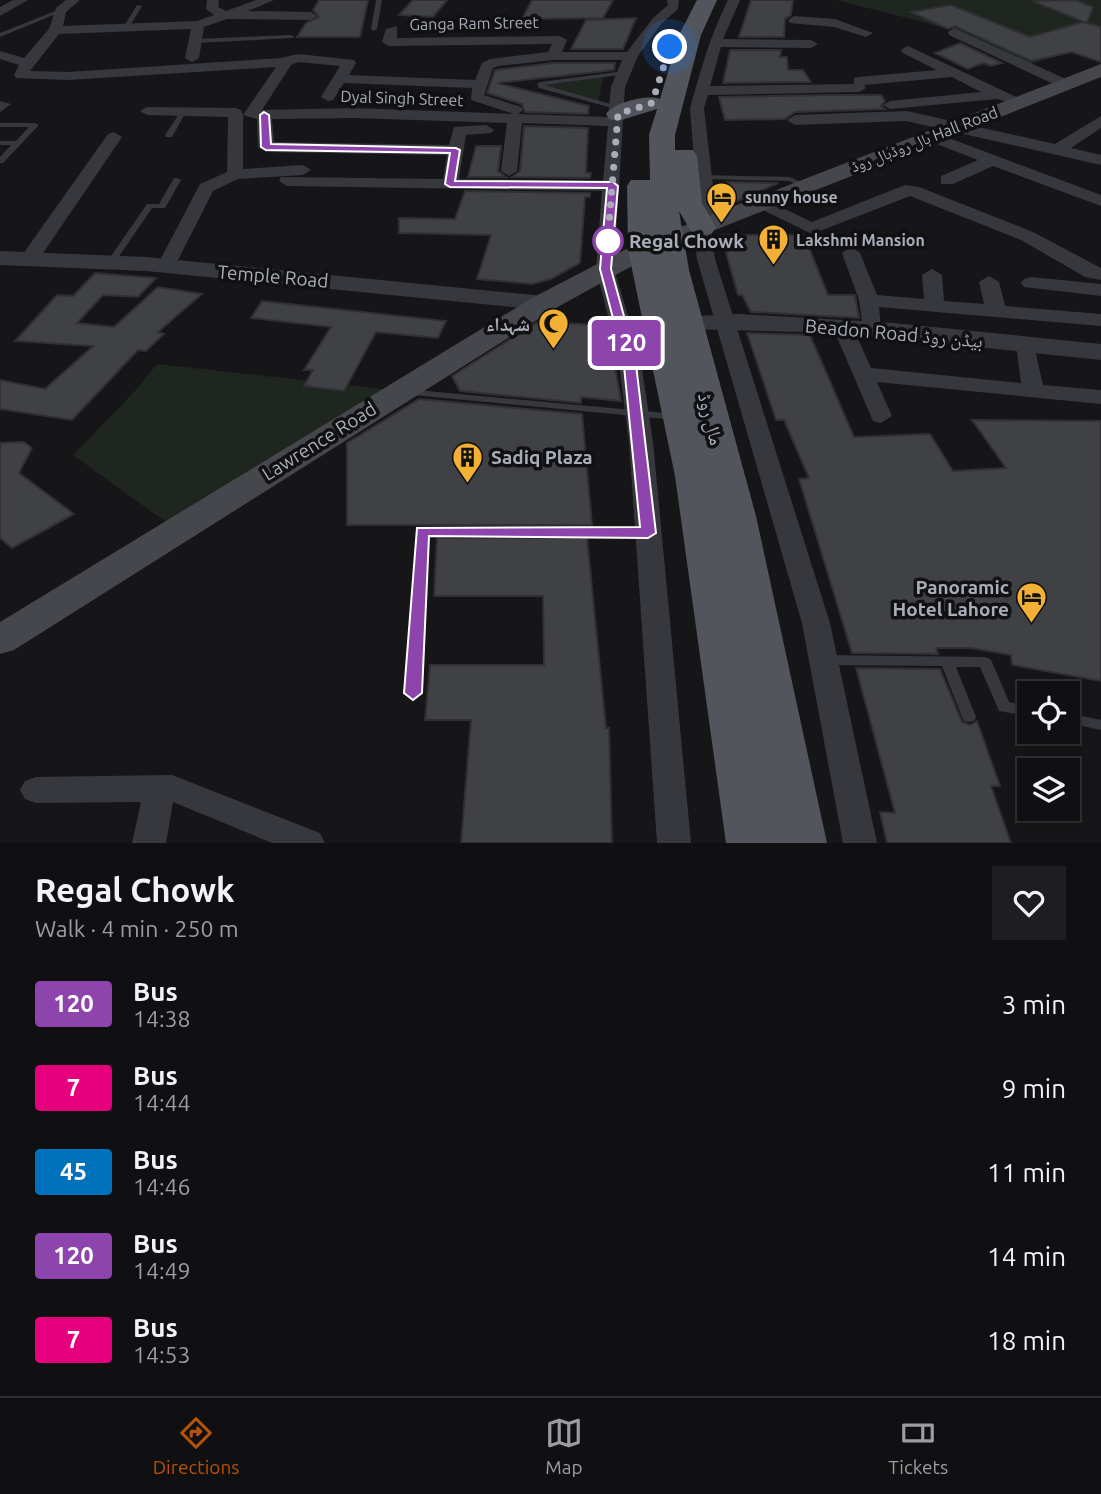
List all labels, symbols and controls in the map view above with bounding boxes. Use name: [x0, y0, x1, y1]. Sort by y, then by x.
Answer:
street label: Ganga Ram Street: [409, 13, 540, 33]
your location: [652, 29, 687, 64]
street label: Dyal Singh Street: [340, 87, 465, 109]
street label: ہال روڈہال روڈ Hall Road: [848, 103, 1001, 177]
hotel icon: sunny house: [705, 180, 739, 224]
place label: sunny house: [745, 188, 838, 206]
building icon: Lakshmi Mansion: [756, 223, 790, 267]
marker: Regal Chowk: [593, 226, 623, 256]
place label: Regal Chowk: [629, 230, 744, 252]
place label: Lakshmi Mansion: [796, 231, 925, 249]
street label: Temple Road: [217, 260, 329, 292]
mosque icon: شہداء: [536, 307, 570, 351]
place label: شہداء: [486, 313, 530, 336]
street label: Beadon Road بیڈن روڈ: [804, 314, 984, 353]
line badge: 120: [586, 320, 666, 366]
text: 120: [606, 329, 646, 356]
street label: مال روڈ: [693, 391, 728, 448]
street label: Lawrence Road: [258, 397, 380, 485]
building icon: Sadiq Plaza: [451, 440, 485, 484]
place label: Sadiq Plaza: [491, 446, 593, 468]
place label: Panoramic Hotel Lahore: [893, 576, 1009, 620]
hotel icon: Panoramic Hotel Lahore: [1015, 581, 1049, 625]
map controls: [1017, 681, 1080, 821]
button: locate: [1017, 681, 1080, 744]
button: layers: [1017, 758, 1080, 821]
button: heart: [992, 866, 1066, 940]
text: Regal Chowk: [35, 871, 234, 908]
text: Walk · 4 min · 250 m: [35, 916, 239, 941]
text: Bus: [133, 977, 178, 1006]
text: 120: [53, 990, 94, 1017]
text: 3 min: [1002, 990, 1066, 1019]
text: 14:38: [133, 1006, 191, 1031]
text: Bus: [133, 1061, 178, 1090]
text: 7: [67, 1074, 80, 1101]
text: 9 min: [1002, 1074, 1066, 1103]
text: 14:44: [133, 1090, 191, 1115]
text: Bus: [133, 1145, 178, 1174]
text: 45: [60, 1158, 87, 1185]
text: 11 min: [987, 1158, 1066, 1187]
text: 14:46: [133, 1174, 191, 1199]
text: Bus: [133, 1229, 178, 1258]
text: 120: [53, 1242, 94, 1269]
text: 14 min: [987, 1242, 1066, 1271]
text: 14:49: [133, 1258, 191, 1283]
text: Bus: [133, 1313, 178, 1342]
text: 7: [67, 1326, 80, 1353]
text: 18 min: [987, 1326, 1066, 1355]
text: 14:53: [133, 1342, 191, 1367]
tab: Directions: [153, 1414, 240, 1478]
tab: Map: [545, 1414, 583, 1478]
tab: Tickets: [888, 1414, 948, 1478]

